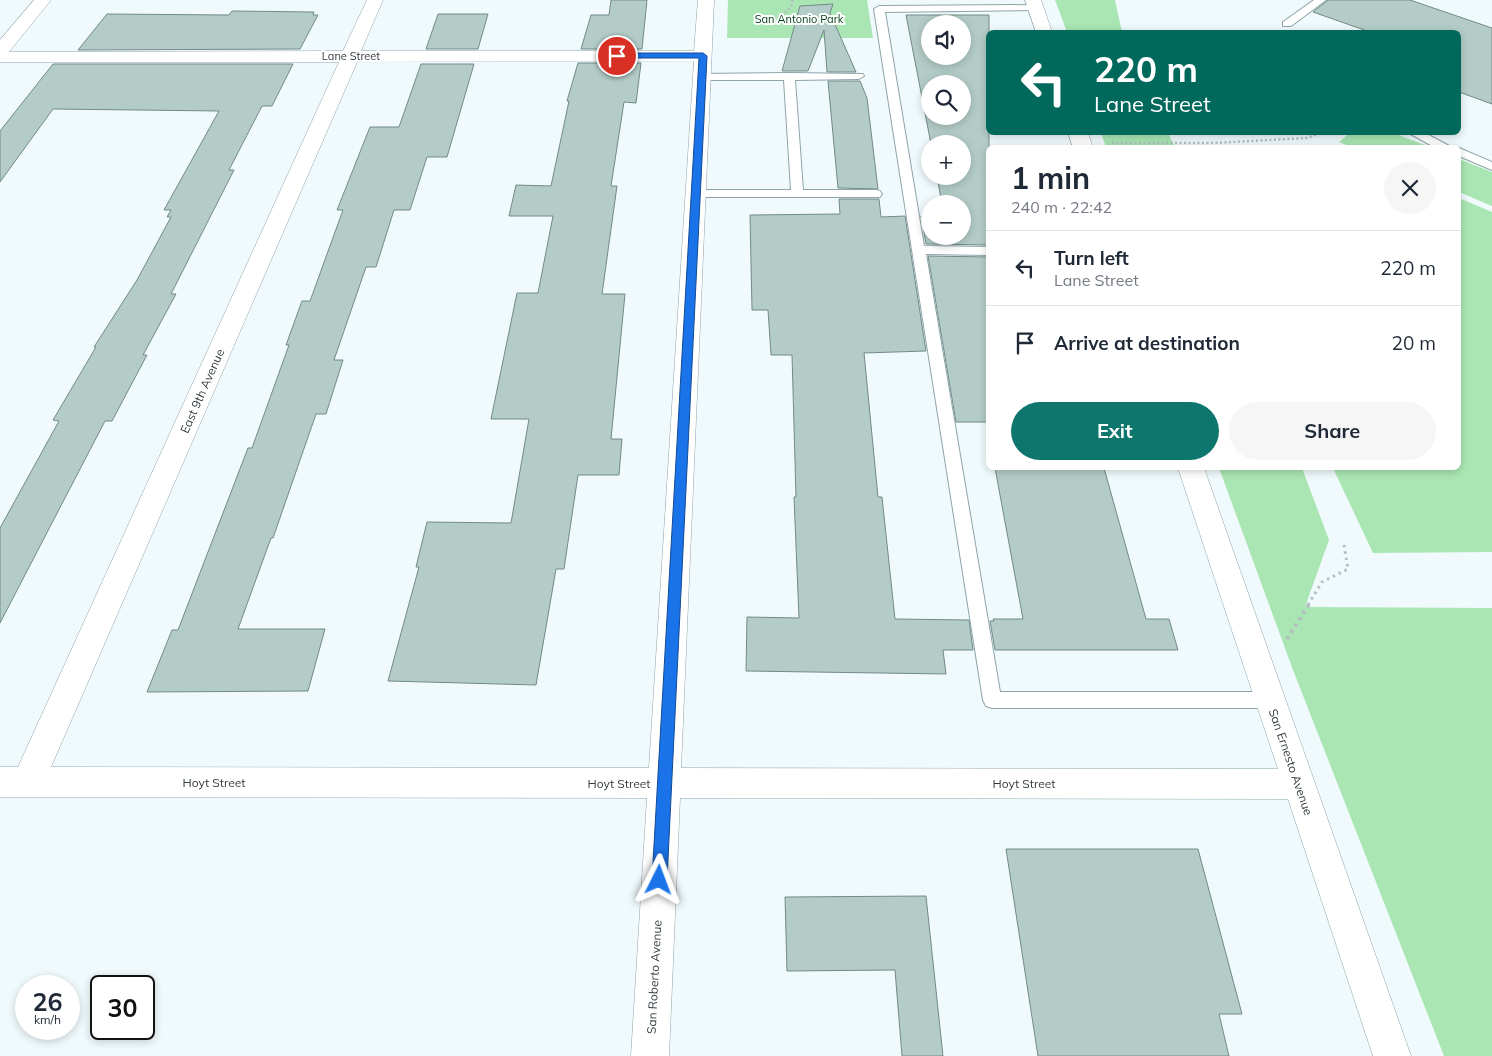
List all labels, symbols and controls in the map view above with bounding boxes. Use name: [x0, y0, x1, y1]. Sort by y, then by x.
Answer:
park label: San Antonio Park: [755, 12, 844, 26]
map controls: [921, 15, 971, 245]
button: sound: [921, 15, 971, 65]
pin: [596, 35, 638, 77]
icon: arrive: [603, 42, 631, 70]
text: 220 m: [1094, 47, 1198, 91]
street label: Lane Street: [322, 49, 380, 63]
icon: left: [1011, 50, 1076, 115]
button: search: [921, 75, 971, 125]
text: Lane Street: [1094, 90, 1211, 118]
button: +: [921, 135, 971, 185]
text: 1 min: [1011, 159, 1090, 197]
button: close: [1384, 162, 1436, 214]
button: −: [921, 195, 971, 245]
text: 240 m · 22:42: [1011, 197, 1112, 217]
text: Turn left: [1054, 246, 1129, 270]
icon: left: [1011, 254, 1039, 282]
text: 220 m: [1380, 256, 1436, 280]
text: Lane Street: [1054, 270, 1139, 290]
icon: arrive: [1011, 329, 1039, 357]
text: Arrive at destination: [1054, 331, 1240, 355]
text: 20 m: [1392, 331, 1436, 355]
street label: East 9th Avenue: [177, 346, 227, 436]
button: Exit: [1011, 402, 1219, 460]
button: Share: [1229, 402, 1436, 460]
street label: San Ernesto Avenue: [1266, 707, 1316, 817]
street label: Hoyt Street: [183, 775, 245, 790]
street label: Hoyt Street: [588, 776, 650, 791]
street label: Hoyt Street: [993, 776, 1055, 791]
position arrow: [632, 853, 684, 905]
street label: San Roberto Avenue: [644, 920, 664, 1034]
speed limit sign: 30: [90, 975, 155, 1040]
text: 26: [32, 986, 63, 1017]
text: km/h: [34, 1012, 61, 1027]

